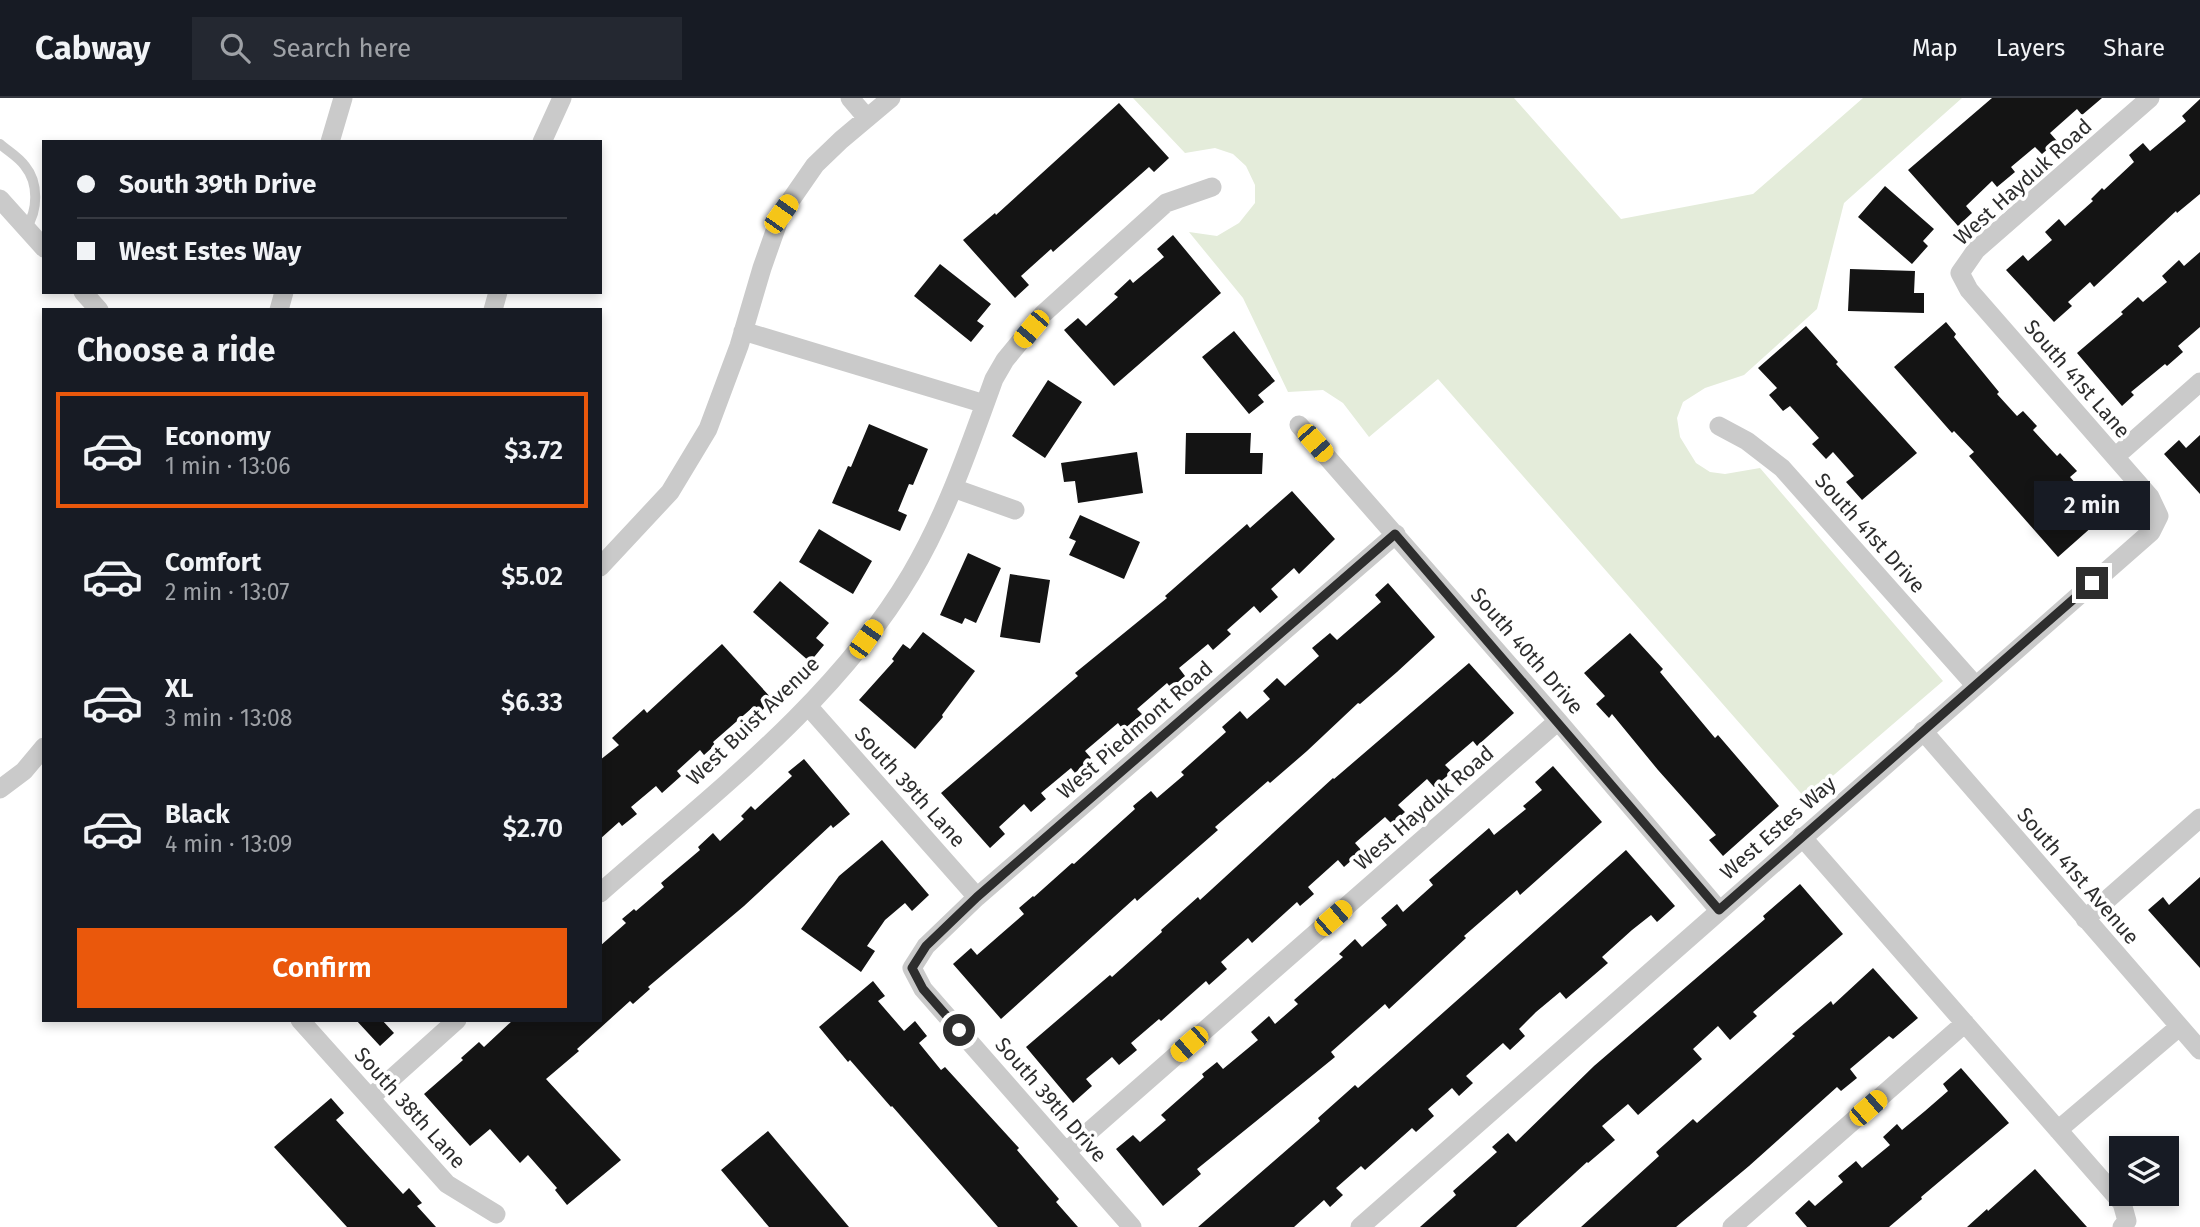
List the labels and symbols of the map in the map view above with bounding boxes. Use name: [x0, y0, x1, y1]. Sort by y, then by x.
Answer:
street label: West Hayduk Road: [1949, 113, 2097, 251]
car: [761, 191, 802, 237]
car: [1010, 306, 1053, 352]
street label: South 41st Lane: [2018, 314, 2136, 444]
car: [1294, 420, 1337, 466]
street label: South 41st Drive: [1809, 468, 1931, 598]
callout: 2 min: [2034, 482, 2150, 531]
route end: [2076, 567, 2108, 599]
street label: South 40th Drive: [1465, 582, 1589, 720]
car: [846, 616, 887, 662]
street label: West Buist Avenue: [681, 651, 825, 791]
street label: West Piedmont Road: [1052, 655, 1218, 805]
street label: South 39th Lane: [849, 721, 971, 853]
street label: West Hayduk Road: [1349, 740, 1499, 876]
street label: West Estes Way: [1715, 770, 1842, 885]
street label: South 41st Avenue: [2011, 802, 2145, 950]
car: [1311, 896, 1356, 940]
route start: [943, 1014, 975, 1046]
car: [1167, 1022, 1212, 1066]
street label: South 39th Drive: [990, 1032, 1112, 1168]
street label: South 38th Lane: [349, 1042, 471, 1174]
car: [1846, 1086, 1891, 1130]

